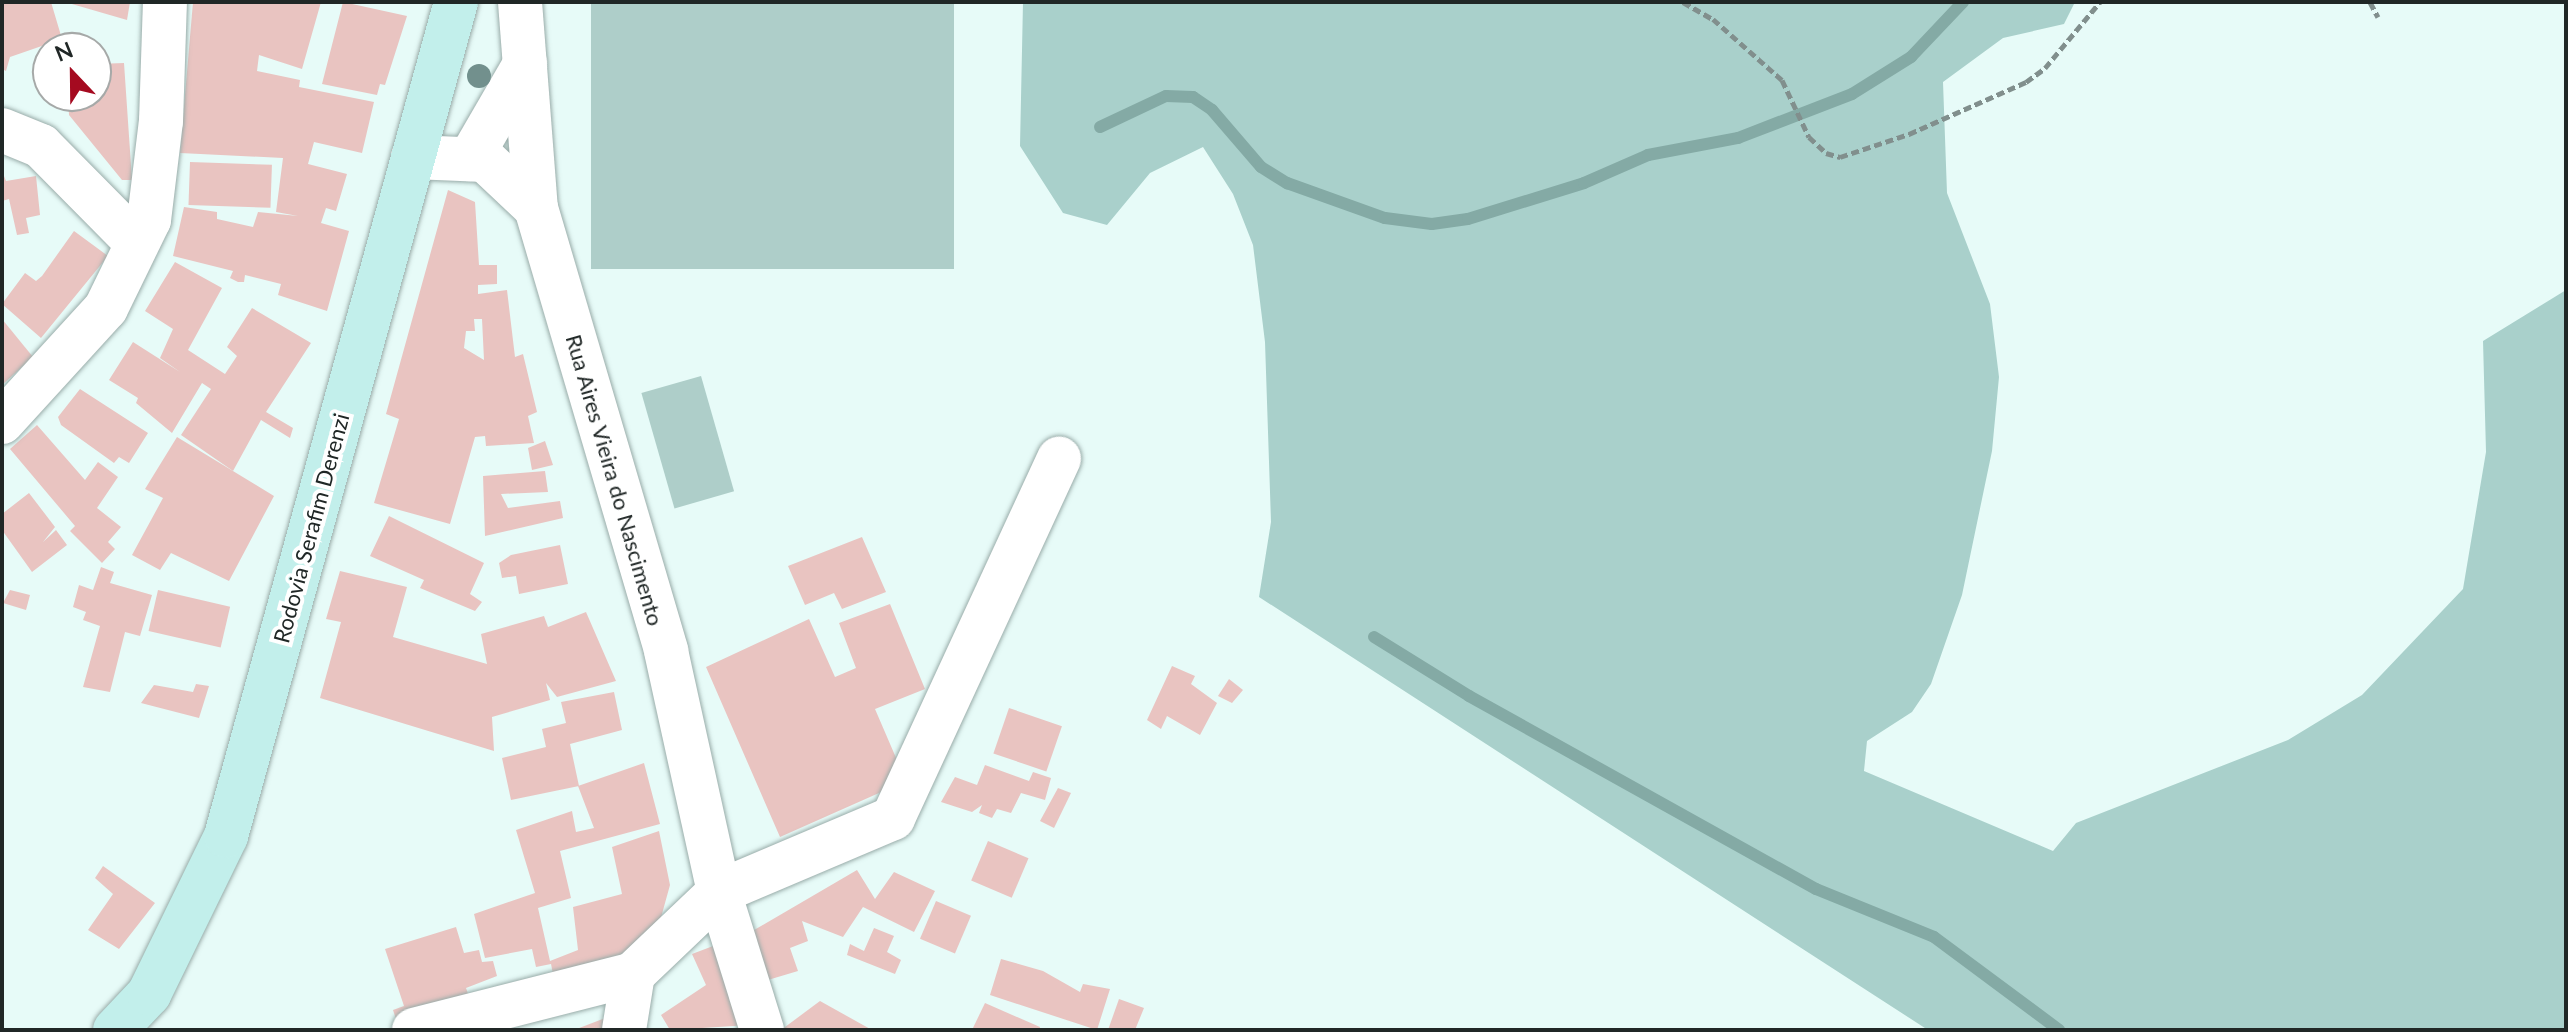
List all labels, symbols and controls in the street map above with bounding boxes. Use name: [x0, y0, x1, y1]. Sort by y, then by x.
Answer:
north arrow: [32, 32, 112, 112]
text: N: [51, 35, 76, 67]
street label: Rua Aires Vieira do Nascimento: [561, 331, 669, 629]
street label: Rodovia Serafim Derenzi: [268, 410, 354, 646]

